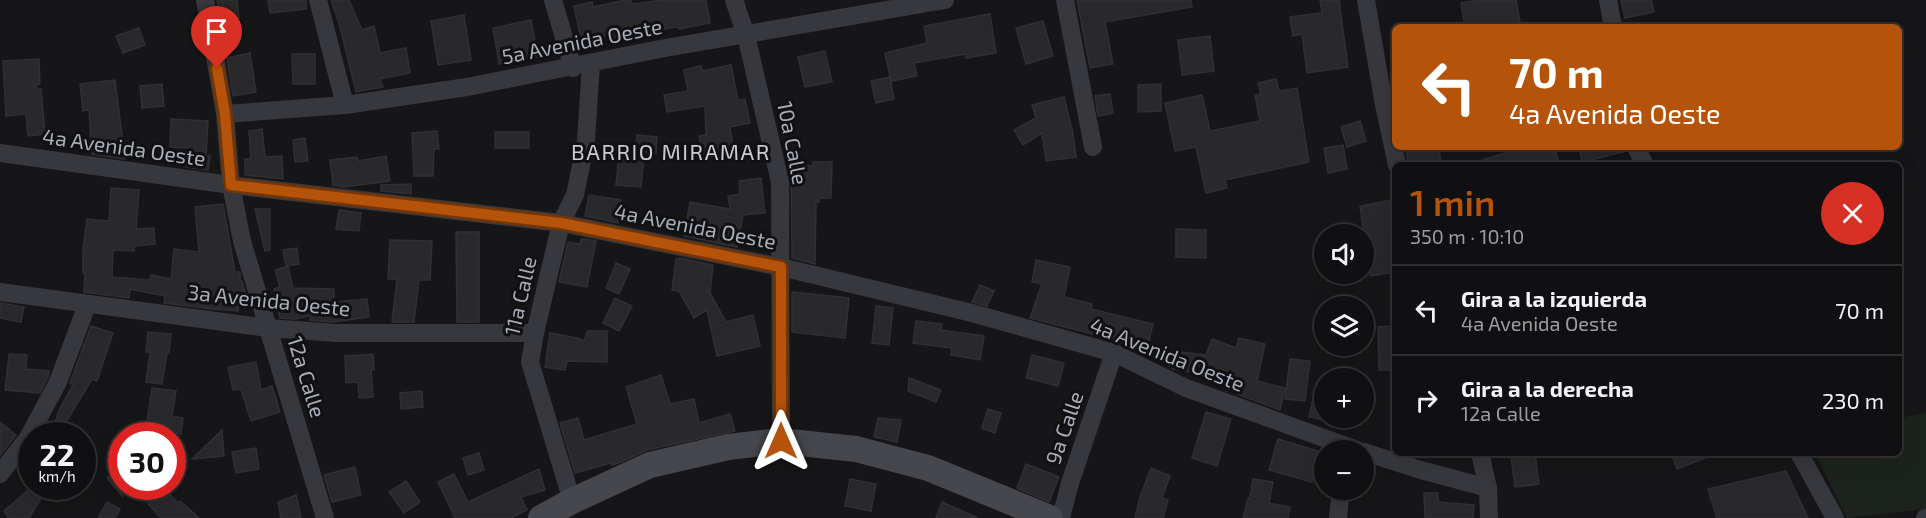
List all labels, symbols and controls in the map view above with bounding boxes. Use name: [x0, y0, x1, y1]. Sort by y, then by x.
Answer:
pin: [191, 6, 242, 68]
street label: 5a Avenida Oeste: [499, 13, 664, 68]
icon: arrive: [200, 15, 233, 48]
text: 70 m: [1509, 46, 1604, 96]
icon: left: [1410, 48, 1488, 126]
text: 4a Avenida Oeste: [1509, 97, 1720, 129]
street label: 10a Calle: [773, 99, 814, 187]
street label: 4a Avenida Oeste: [41, 123, 207, 170]
district label: BARRIO MIRAMAR: [571, 138, 771, 164]
text: 1 min: [1410, 180, 1495, 223]
button: close: [1821, 182, 1884, 245]
street label: 4a Avenida Oeste: [612, 198, 778, 253]
map controls: [1314, 224, 1374, 500]
button: sound: [1314, 224, 1374, 284]
text: 350 m · 10:10: [1410, 224, 1524, 248]
street label: 11a Calle: [498, 254, 541, 338]
street label: 3a Avenida Oeste: [187, 279, 352, 320]
text: Gira a la izquierda: [1461, 285, 1647, 311]
icon: left: [1410, 294, 1443, 327]
button: layers: [1314, 296, 1374, 356]
text: 70 m: [1835, 297, 1884, 323]
street label: 4a Avenida Oeste: [1087, 311, 1248, 396]
text: 4a Avenida Oeste: [1461, 311, 1618, 335]
street label: 12a Calle: [283, 333, 332, 420]
button: +: [1314, 368, 1374, 428]
text: Gira a la derecha: [1461, 375, 1634, 401]
icon: right: [1410, 384, 1443, 417]
text: 230 m: [1822, 387, 1884, 413]
street label: 9a Calle: [1039, 388, 1088, 467]
text: 12a Calle: [1461, 401, 1541, 425]
position arrow: [749, 409, 813, 473]
speed limit sign: 30: [108, 422, 186, 500]
text: 22: [40, 436, 74, 472]
button: −: [1314, 440, 1374, 500]
text: km/h: [38, 467, 76, 485]

